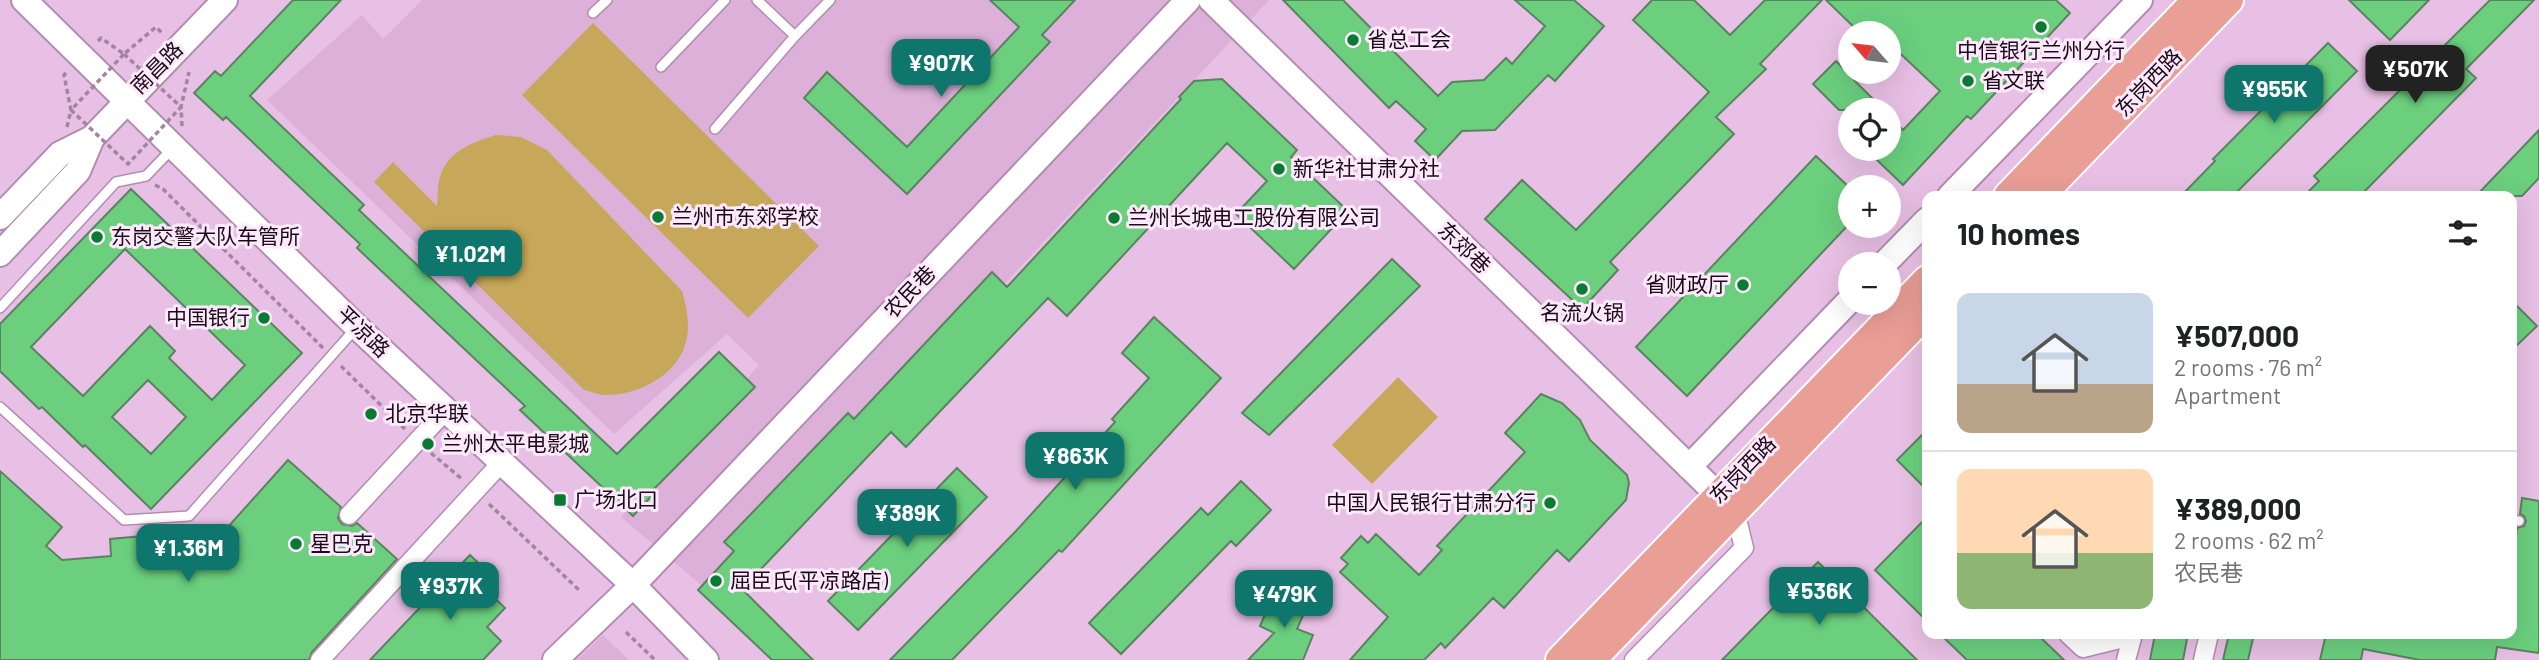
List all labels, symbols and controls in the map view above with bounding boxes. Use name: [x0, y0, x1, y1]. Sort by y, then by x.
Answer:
marker: 中信银行兰州分行: [2033, 19, 2049, 35]
north arrow: [1838, 21, 1900, 84]
map controls: [1838, 21, 1901, 315]
place label: 省总工会: [1367, 26, 1451, 51]
marker: 省总工会: [1345, 32, 1361, 48]
street label: 南昌路: [125, 36, 187, 98]
place label: 中信银行兰州分行: [1957, 37, 2125, 62]
pin: ¥907K: [892, 40, 990, 99]
street label: 东岗西路: [2110, 43, 2186, 121]
pin: ¥507K: [2366, 46, 2464, 105]
text: ¥907K: [908, 48, 974, 76]
text: ¥507K: [2381, 54, 2449, 82]
pin: ¥955K: [2225, 66, 2323, 125]
place label: 省文联: [1982, 67, 2045, 92]
marker: 省文联: [1960, 73, 1976, 89]
text: ¥955K: [2240, 74, 2308, 102]
button: locate: [1838, 98, 1901, 161]
place label: 新华社甘肃分社: [1293, 155, 1440, 180]
marker: 新华社甘肃分社: [1271, 161, 1287, 177]
button: +: [1838, 175, 1901, 238]
place label: 兰州市东郊学校: [672, 203, 819, 228]
place label: 兰州长城电工股份有限公司: [1128, 204, 1380, 229]
marker: 兰州市东郊学校: [650, 209, 666, 225]
marker: 兰州长城电工股份有限公司: [1106, 210, 1122, 226]
icon: filters: [2444, 214, 2482, 252]
text: 10 homes: [1957, 215, 2080, 251]
street label: 东郊巷: [1434, 216, 1496, 278]
place label: 东岗交警大队车管所: [111, 223, 300, 248]
marker: 东岗交警大队车管所: [89, 229, 105, 245]
pin: ¥1.02M: [413, 230, 527, 290]
text: ¥1.02M: [434, 239, 506, 267]
button: −: [1838, 252, 1901, 315]
street label: 农民巷: [878, 260, 940, 322]
place label: 省财政厅: [1645, 271, 1729, 296]
marker: 省财政厅: [1735, 277, 1751, 293]
marker: 名流火锅: [1574, 281, 1590, 297]
place label: 名流火锅: [1540, 299, 1624, 324]
street label: 平凉路: [333, 300, 395, 362]
place label: 中国银行: [166, 304, 250, 329]
marker: 中国银行: [256, 310, 272, 326]
text: ¥507,000: [2174, 317, 2299, 353]
icon: home: [2013, 321, 2097, 405]
text: 2 rooms · 76 m²: [2174, 353, 2322, 381]
text: Apartment: [2174, 381, 2281, 409]
place label: 北京华联: [385, 400, 469, 425]
marker: 北京华联: [363, 406, 379, 422]
place label: 兰州太平电影城: [442, 430, 589, 455]
street label: 东岗西路: [1704, 430, 1780, 508]
pin: ¥863K: [1026, 433, 1124, 492]
marker: 兰州太平电影城: [420, 436, 436, 452]
text: ¥863K: [1041, 441, 1109, 469]
place label: 广场北口: [574, 486, 658, 511]
place label: 中国人民银行甘肃分行: [1326, 489, 1536, 514]
pin: ¥389K: [858, 490, 956, 549]
text: ¥389,000: [2174, 490, 2301, 526]
marker: 广场北口: [552, 492, 568, 508]
marker: 中国人民银行甘肃分行: [1542, 495, 1558, 511]
icon: home: [2013, 497, 2097, 581]
text: ¥389K: [873, 498, 941, 526]
pin: ¥1.36M: [131, 524, 245, 584]
text: 2 rooms · 62 m²: [2174, 526, 2324, 554]
place label: 星巴克: [310, 530, 373, 555]
text: ¥1.36M: [152, 533, 224, 561]
marker: 星巴克: [288, 536, 304, 552]
text: 农民巷: [2174, 558, 2243, 586]
pin: ¥937K: [401, 562, 499, 622]
place label: 屈臣氏(平凉路店): [730, 567, 888, 592]
pin: ¥536K: [1770, 568, 1868, 627]
pin: ¥479K: [1235, 570, 1333, 630]
text: ¥937K: [417, 571, 483, 599]
marker: 屈臣氏(平凉路店): [708, 573, 724, 589]
text: ¥536K: [1785, 576, 1853, 604]
text: ¥479K: [1251, 579, 1317, 607]

